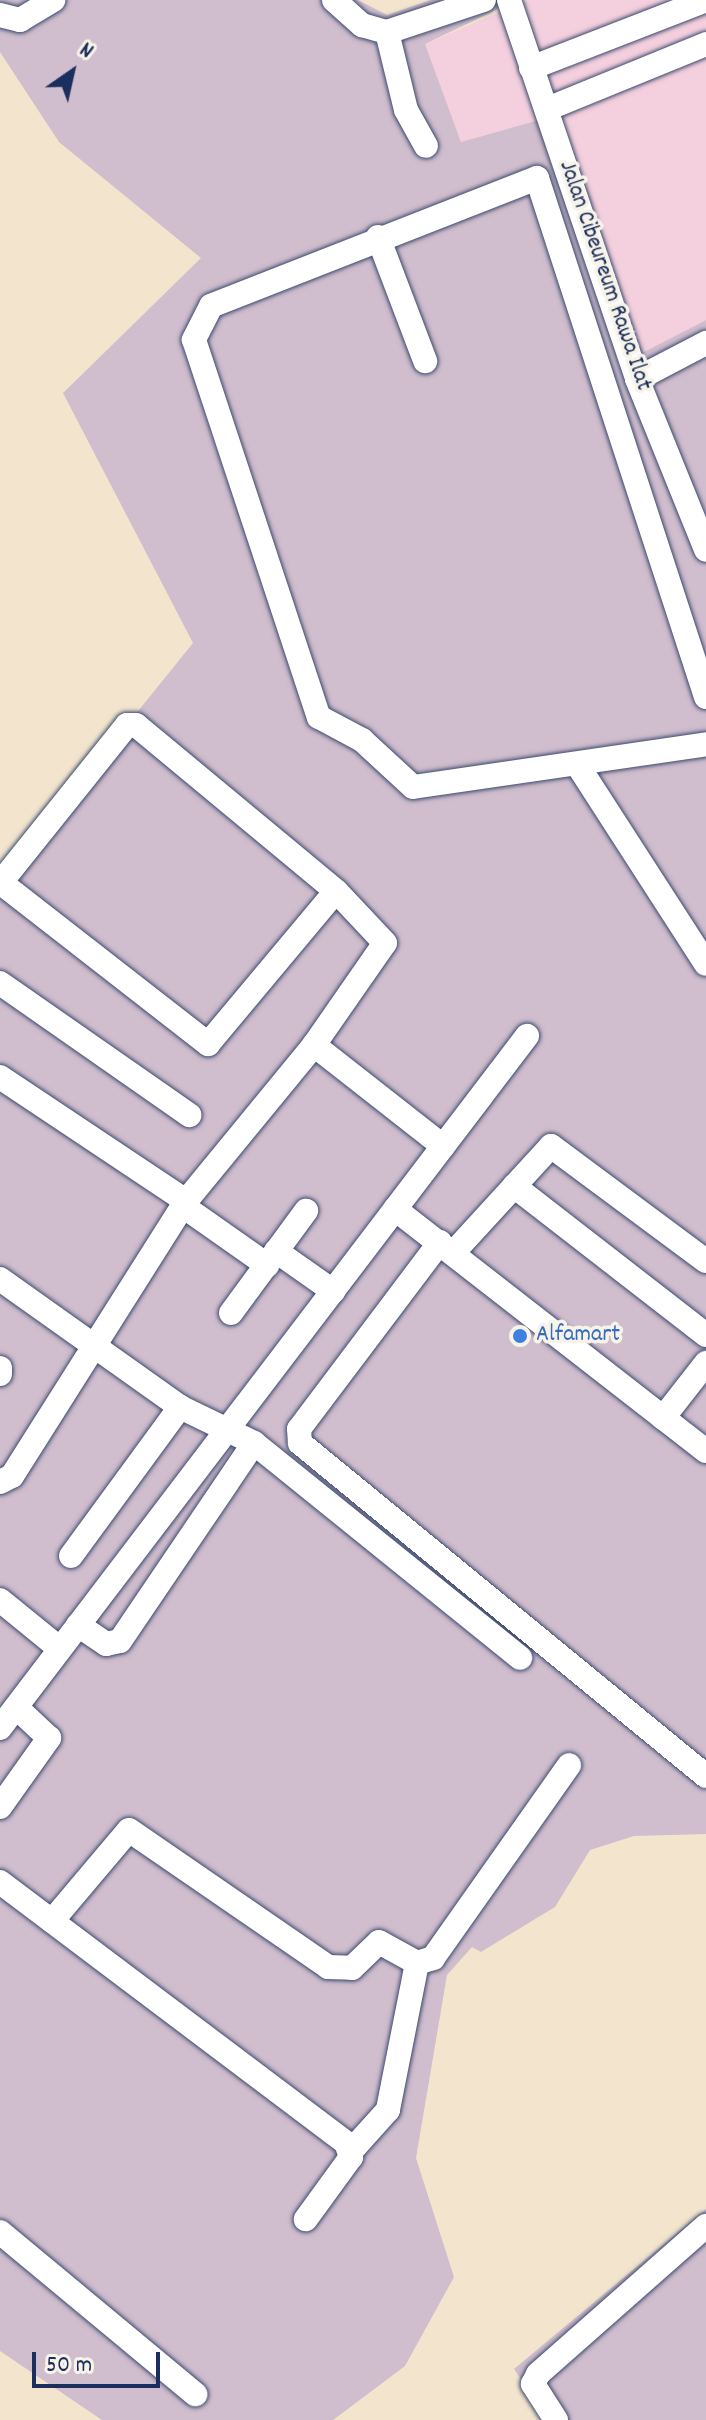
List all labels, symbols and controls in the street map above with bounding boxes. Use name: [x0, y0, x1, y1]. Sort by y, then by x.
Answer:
north arrow: [32, 32, 112, 112]
text: N: [73, 36, 99, 68]
street label: Jalan Cibeureum Rawa Ilat: [551, 157, 657, 395]
place label: Alfamart: [536, 1322, 620, 1350]
marker: Alfamart: [511, 1327, 529, 1345]
scale bar: [36, 2336, 164, 2386]
text: 50 m: [46, 2349, 92, 2383]

